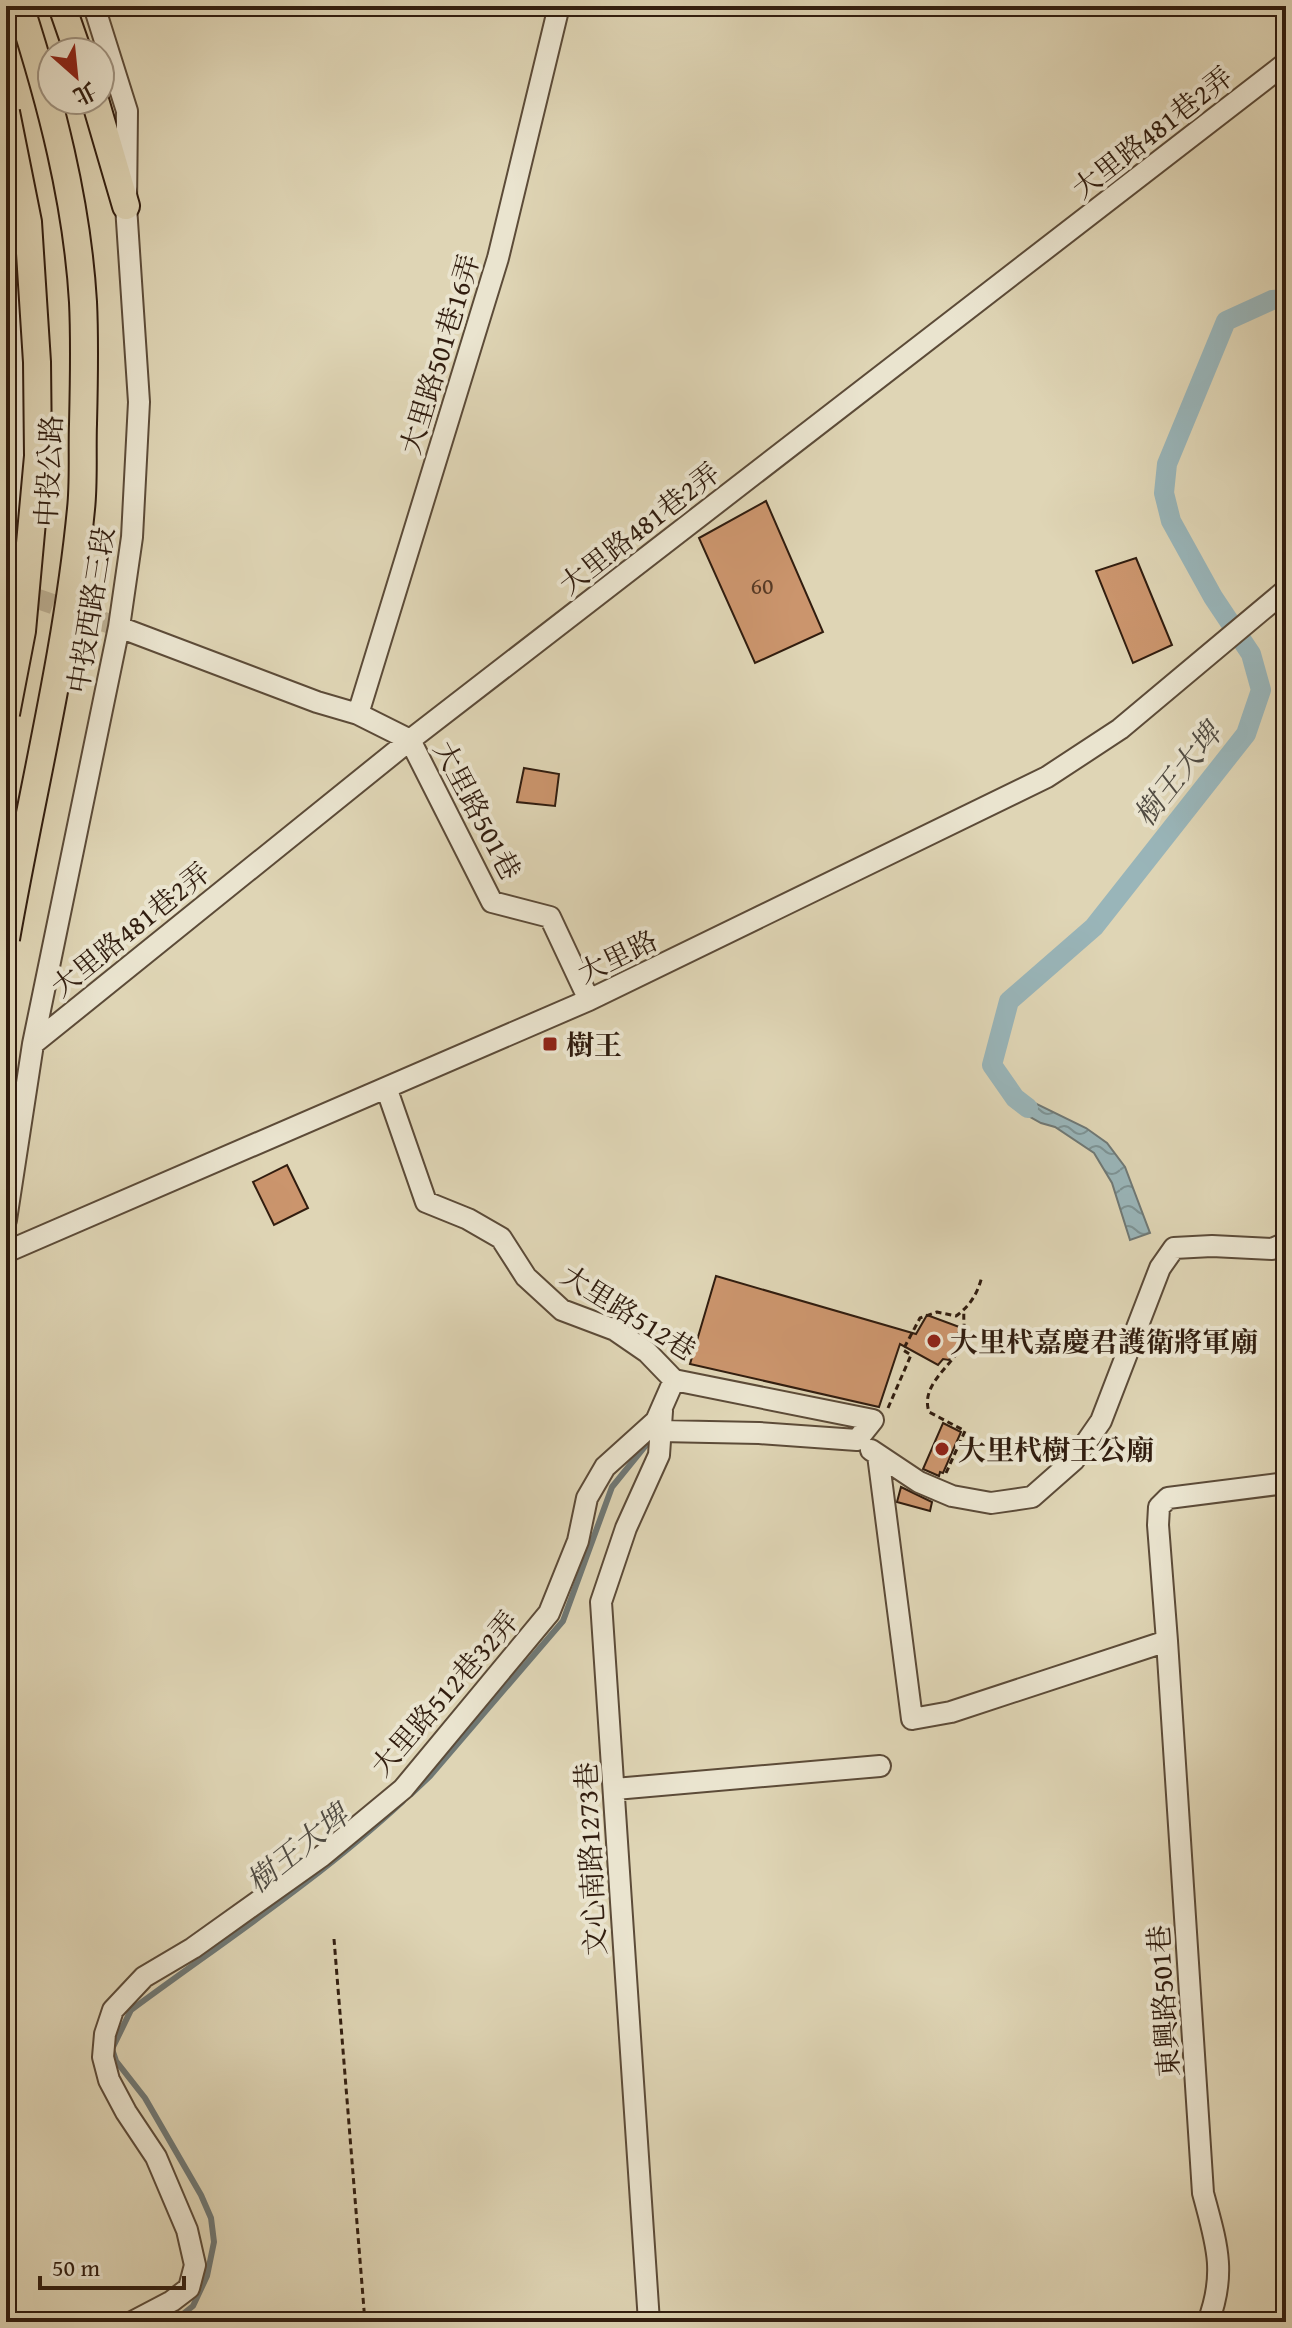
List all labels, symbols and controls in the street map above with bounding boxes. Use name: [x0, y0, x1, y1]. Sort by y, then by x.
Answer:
north arrow: [36, 36, 116, 116]
street label: 大里路481巷2弄: [1063, 56, 1241, 208]
text: 北: [68, 75, 102, 113]
street label: 大里路501巷16弄: [389, 249, 489, 459]
street label: 中投公路: [25, 414, 71, 528]
street label: 大里路481巷2弄: [550, 452, 728, 604]
street label: 中投西路三段: [57, 524, 123, 696]
house number: 60: [750, 568, 774, 603]
water label: 樹王大埤: [1123, 710, 1234, 835]
street label: 大里路501巷: [424, 733, 532, 887]
street label: 大里路481巷2弄: [42, 852, 218, 1006]
street label: 大里路: [570, 919, 664, 993]
place label: 樹王: [566, 1024, 622, 1065]
marker: 樹王: [541, 1035, 559, 1053]
street label: 大里路512巷: [553, 1254, 705, 1370]
place label: 大里杙嘉慶君護衛將軍廟: [950, 1321, 1258, 1362]
marker: 大里杙嘉慶君護衛將軍廟: [925, 1332, 943, 1350]
place label: 大里杙樹王公廟: [958, 1429, 1154, 1470]
marker: 大里杙樹王公廟: [933, 1440, 951, 1458]
street label: 大里路512巷32弄: [360, 1601, 528, 1785]
street label: 文心南路1273巷: [564, 1761, 616, 1957]
water label: 樹王大埤: [237, 1791, 361, 1903]
street label: 東興路501巷: [1137, 1924, 1189, 2078]
scale bar: [40, 2240, 184, 2290]
text: 50 m: [52, 2250, 100, 2285]

